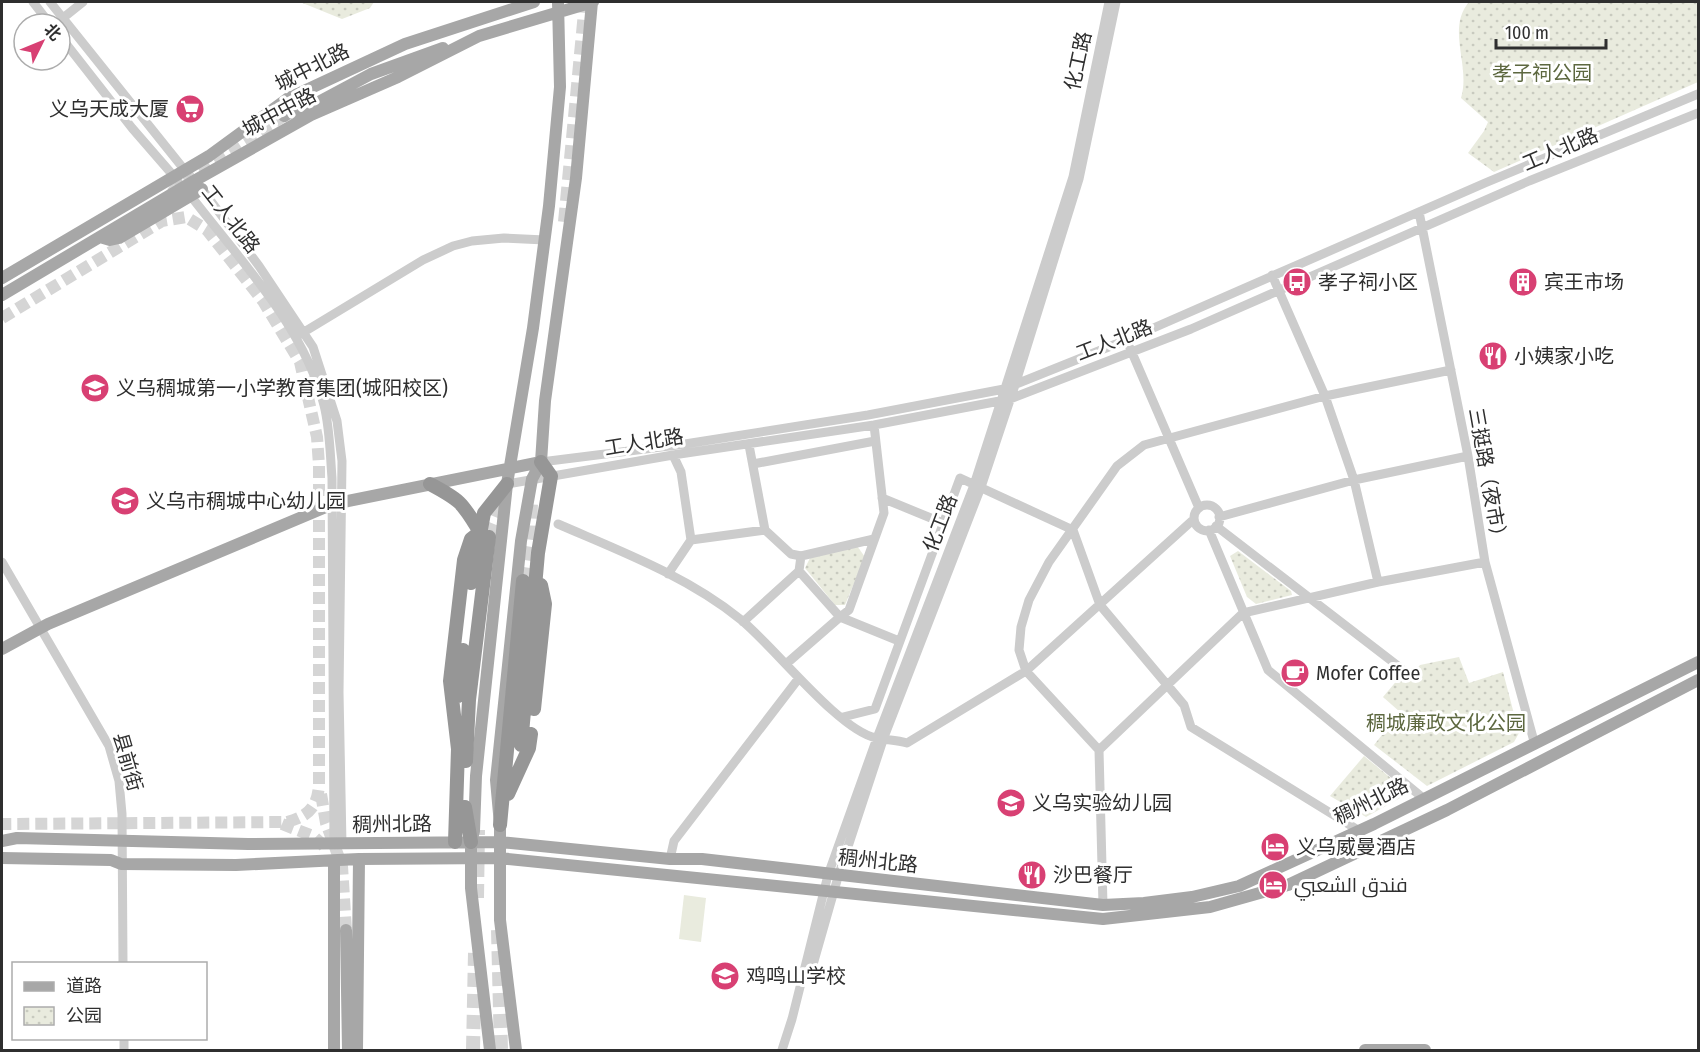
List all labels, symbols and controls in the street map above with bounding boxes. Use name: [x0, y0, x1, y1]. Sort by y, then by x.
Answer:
north arrow: [12, 12, 72, 72]
scale bar: [1496, 12, 1606, 50]
text: 北: [40, 20, 65, 44]
text: 100 m: [1505, 22, 1549, 44]
street label: 化工路: [1060, 29, 1096, 93]
street label: 城中北路: [271, 38, 353, 96]
park label: 孝子祠公园: [1492, 61, 1592, 85]
street label: 城中中路: [238, 83, 320, 141]
supermarket icon: 义乌天成大厦: [174, 93, 206, 125]
place label: 义乌天成大厦: [49, 97, 169, 121]
street label: 工人北路: [1518, 122, 1602, 176]
street label: 工人北路: [197, 180, 265, 258]
bus stop icon: 孝子祠小区: [1281, 266, 1313, 298]
building icon: 宾王市场: [1507, 266, 1539, 298]
place label: 孝子祠小区: [1318, 270, 1418, 294]
place label: 宾王市场: [1544, 270, 1624, 294]
street label: 工人北路: [1072, 314, 1156, 366]
restaurant icon: 小姨家小吃: [1477, 340, 1509, 372]
place label: 小姨家小吃: [1514, 344, 1614, 368]
school or university icon: 义乌稠城第一小学教育集团(城阳校区): [79, 372, 111, 404]
place label: 义乌稠城第一小学教育集团(城阳校区): [116, 376, 448, 400]
street label: 三挺路（夜市）: [1464, 406, 1512, 548]
street label: 工人北路: [603, 424, 685, 460]
school or university icon: 义乌市稠城中心幼儿园: [109, 485, 141, 517]
place label: 义乌市稠城中心幼儿园: [146, 489, 346, 513]
street label: 化工路: [918, 491, 962, 555]
cafe icon: Mofer Coffee: [1279, 657, 1311, 689]
place label: Mofer Coffee: [1316, 661, 1420, 685]
park label: 稠城廉政文化公园: [1366, 711, 1526, 735]
street label: 县前街: [108, 730, 148, 794]
street label: 稠州北路: [1330, 773, 1412, 829]
school or university icon: 义乌实验幼儿园: [995, 787, 1027, 819]
place label: 义乌实验幼儿园: [1032, 791, 1172, 815]
street label: 稠州北路: [352, 811, 432, 837]
hotel icon: 义乌威曼酒店: [1259, 831, 1291, 863]
place label: 义乌威曼酒店: [1296, 835, 1416, 859]
street label: 稠州北路: [837, 845, 919, 877]
restaurant icon: 沙巴餐厅: [1016, 859, 1048, 891]
place label: 沙巴餐厅: [1053, 863, 1133, 887]
hotel icon: فندق الشعبي: [1257, 869, 1289, 901]
place label: فندق الشعبي: [1294, 873, 1408, 901]
school or university icon: 鸡鸣山学校: [709, 960, 741, 992]
legend: [12, 962, 207, 1040]
place label: 鸡鸣山学校: [746, 964, 846, 988]
text: 道路: [66, 975, 102, 997]
text: 公园: [66, 1005, 102, 1027]

